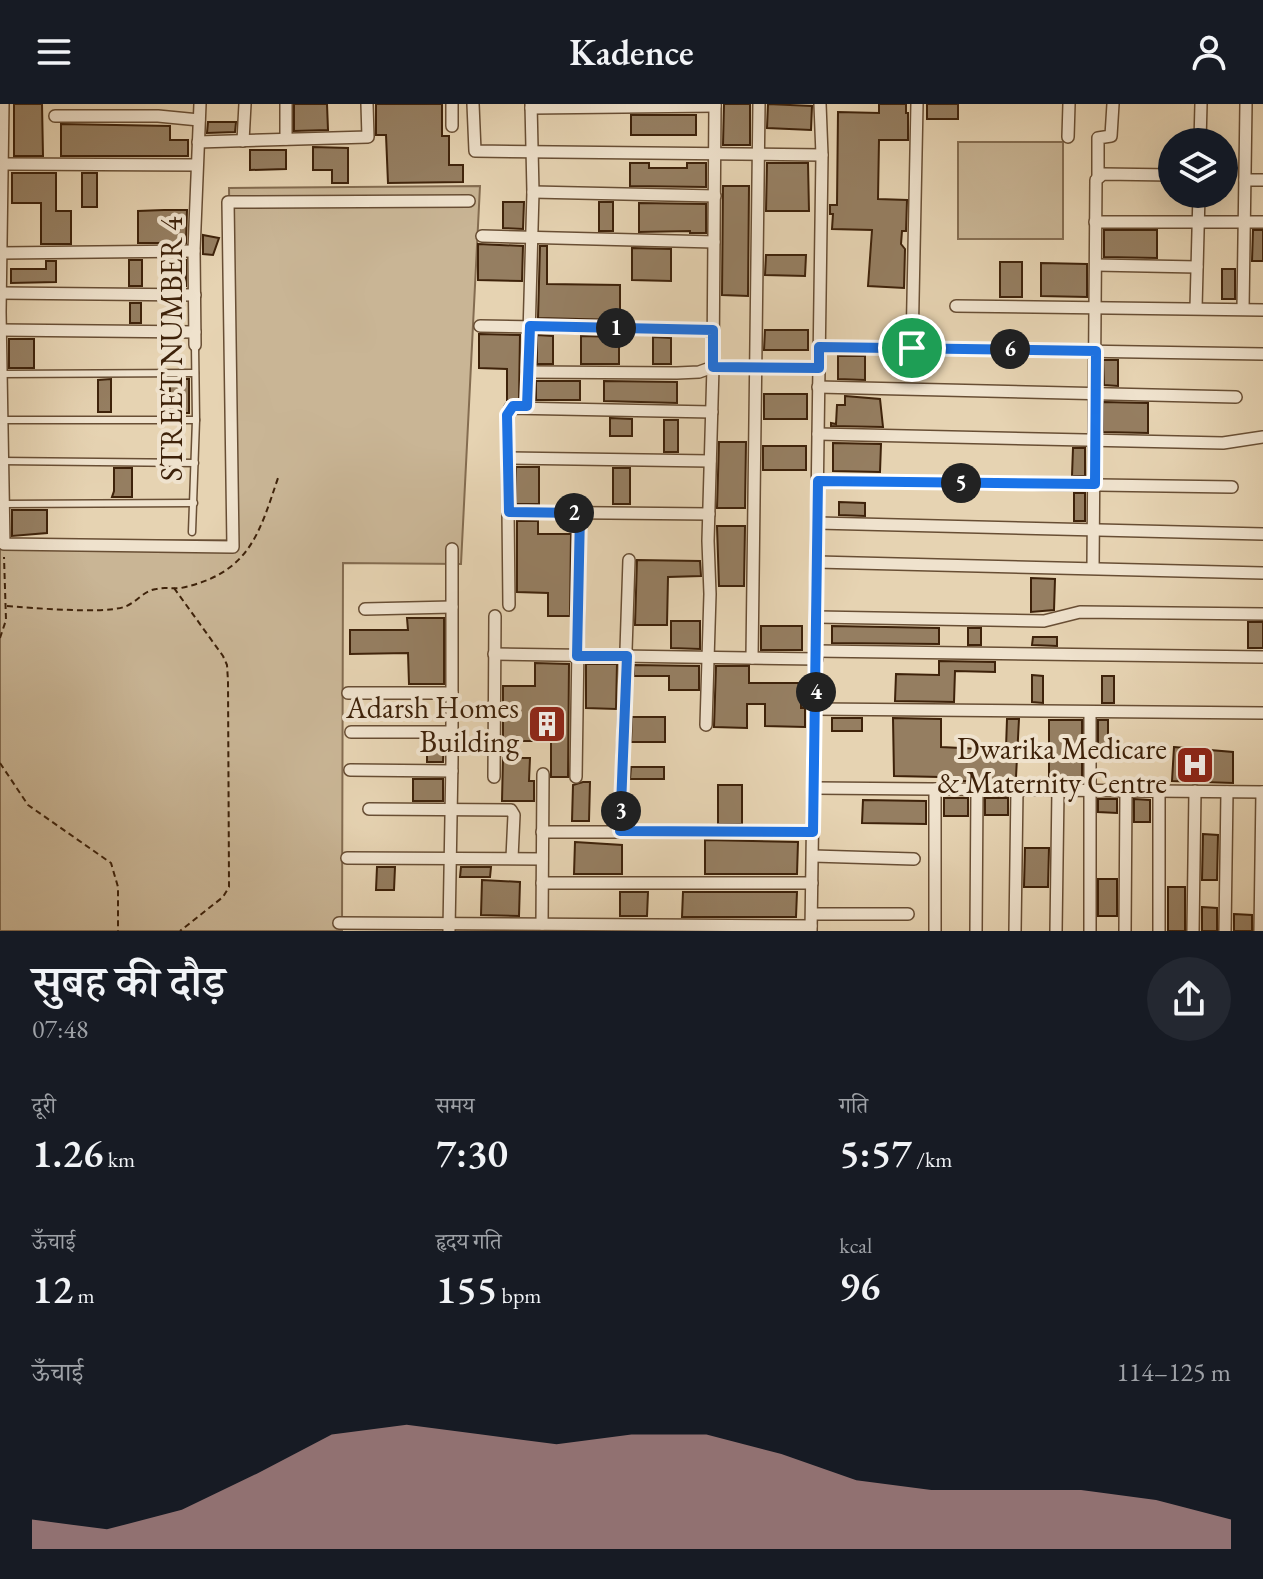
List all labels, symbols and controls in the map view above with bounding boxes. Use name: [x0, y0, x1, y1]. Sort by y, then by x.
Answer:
text: Kadence: [569, 29, 694, 76]
icon: menu: [32, 30, 76, 74]
icon: person: [1187, 30, 1231, 74]
map controls: [1158, 128, 1238, 208]
button: layers: [1158, 128, 1238, 208]
street label: STREET NUMBER 4: [152, 216, 191, 481]
pin: 1: [596, 308, 636, 348]
text: 1: [610, 313, 622, 342]
pin: [878, 314, 946, 382]
icon: arrive: [890, 326, 934, 370]
pin: 6: [990, 329, 1030, 369]
text: 6: [1004, 334, 1016, 363]
pin: 5: [941, 463, 981, 503]
text: 5: [955, 468, 967, 497]
pin: 2: [554, 493, 594, 533]
text: 2: [568, 498, 580, 527]
pin: 4: [796, 672, 836, 712]
text: 4: [810, 677, 822, 706]
place label: Adarsh Homes Building: [345, 688, 520, 761]
building icon: Adarsh Homes Building: [526, 703, 568, 745]
place label: Dwarika Medicare & Maternity Centre: [937, 729, 1167, 802]
hospital icon: Dwarika Medicare & Maternity Centre: [1174, 744, 1216, 786]
pin: 3: [601, 791, 641, 831]
text: 3: [615, 796, 627, 825]
text: सुबह की दौड़: [32, 953, 225, 1010]
button: share: [1147, 957, 1231, 1041]
text: 07:48: [32, 1012, 88, 1046]
text: दूरी: [32, 1091, 56, 1120]
text: समय: [436, 1091, 474, 1120]
text: गति: [839, 1091, 868, 1120]
text: 1.26: [32, 1127, 103, 1179]
text: 7:30: [436, 1127, 508, 1179]
text: 5:57: [839, 1127, 912, 1179]
text: km: [103, 1145, 135, 1174]
text: /km: [912, 1145, 952, 1174]
text: ऊँचाई: [32, 1227, 75, 1256]
text: हृदय गति: [436, 1227, 502, 1256]
text: kcal: [839, 1231, 872, 1260]
text: 96: [839, 1260, 880, 1312]
text: 12: [32, 1263, 73, 1315]
text: 155: [436, 1263, 497, 1315]
text: m: [73, 1281, 95, 1310]
text: bpm: [497, 1281, 541, 1310]
text: ऊँचाई: [32, 1355, 83, 1389]
text: 114–125 m: [1116, 1355, 1231, 1389]

